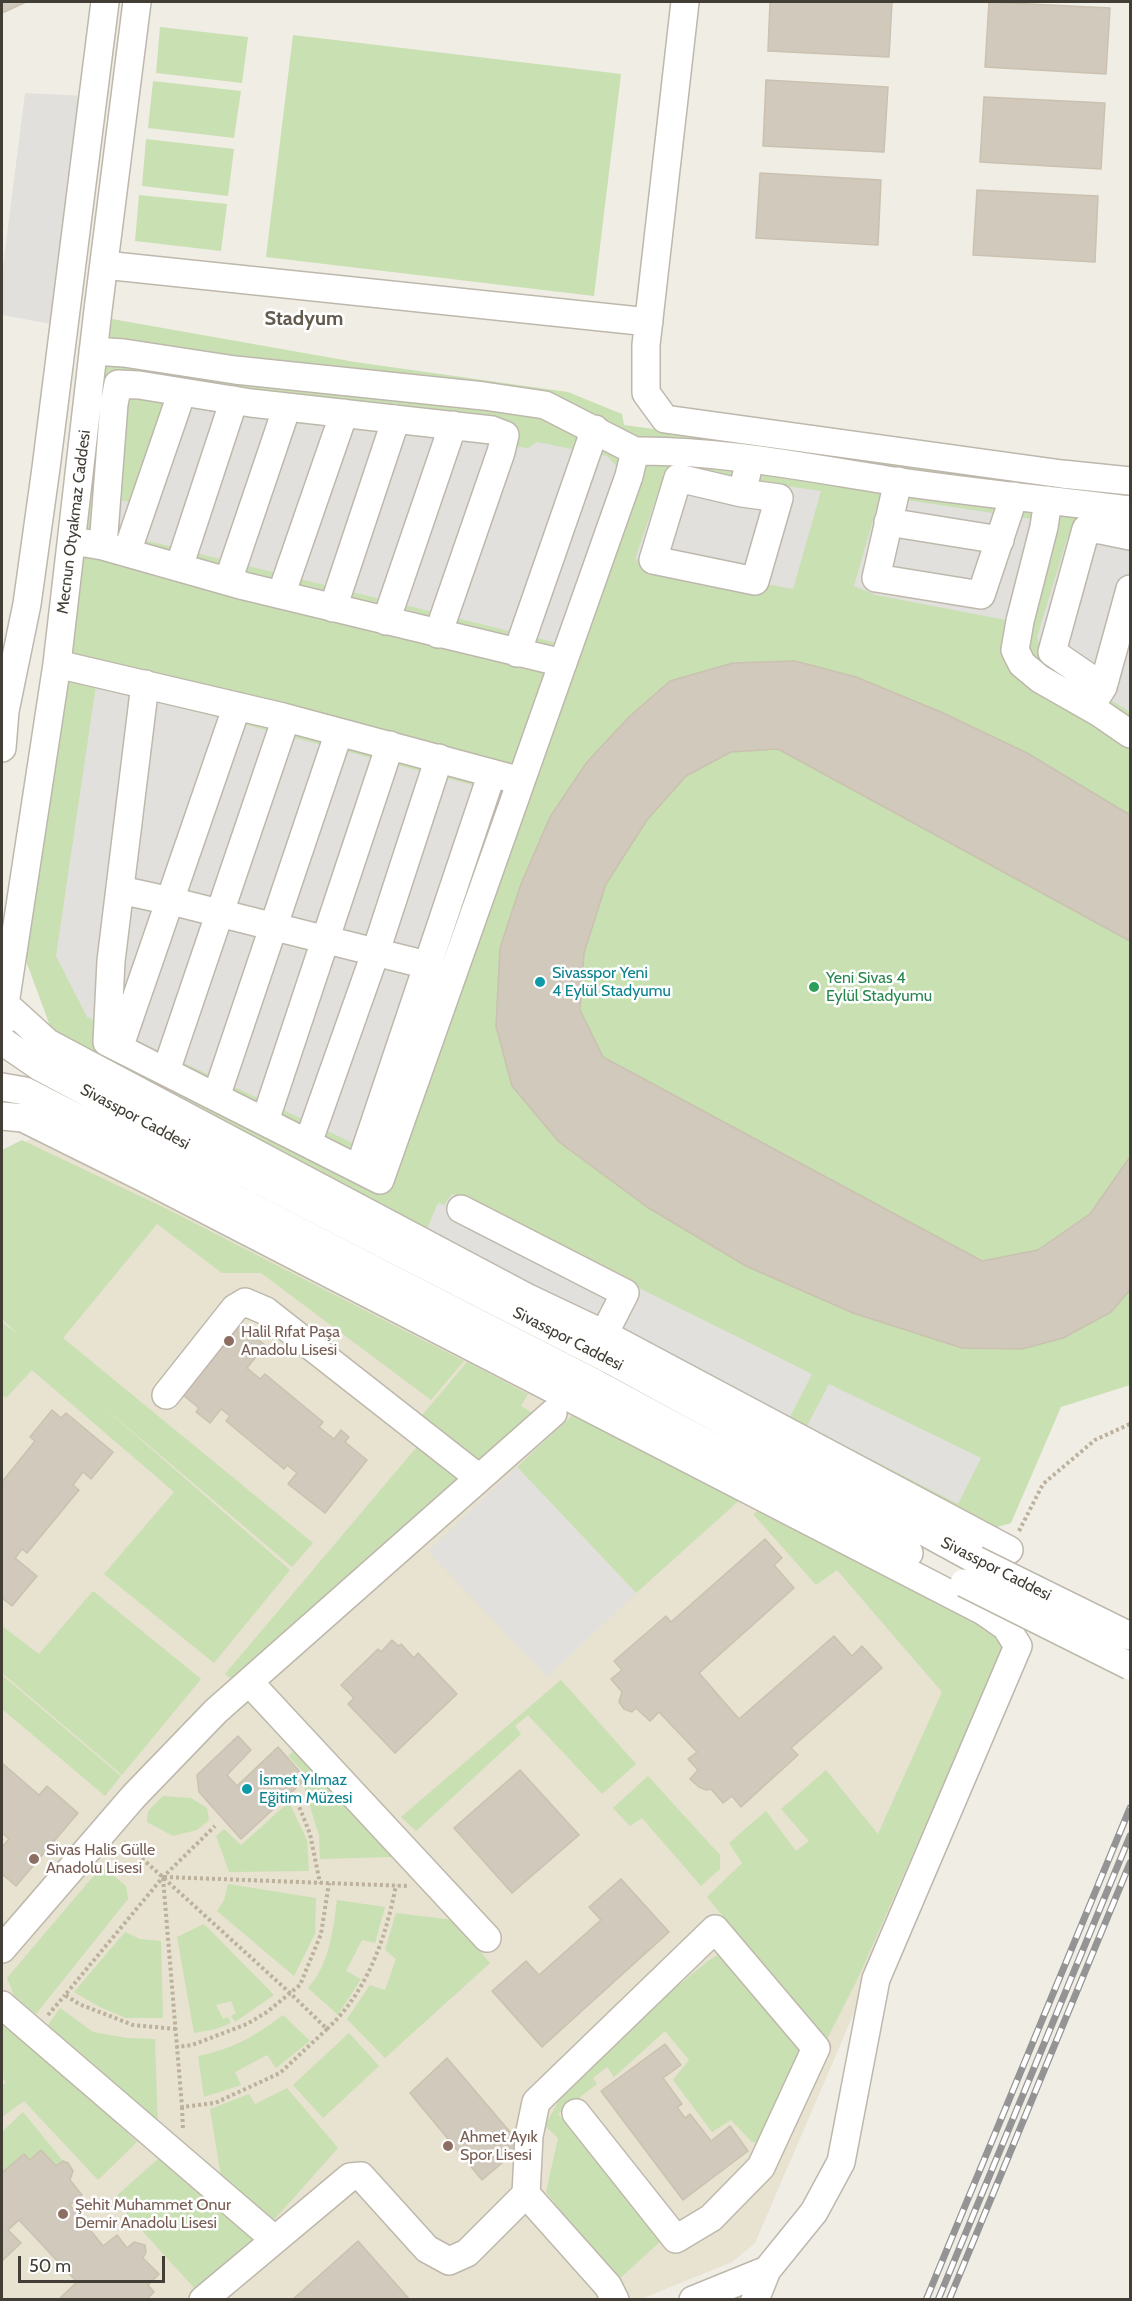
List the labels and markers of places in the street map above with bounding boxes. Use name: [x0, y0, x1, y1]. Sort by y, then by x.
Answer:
place label: Sivasspor Yeni 4 Eylül Stadyumu: [552, 963, 671, 1001]
place label: Yeni Sivas 4 Eylül Stadyumu: [826, 968, 932, 1006]
marker: Sivasspor Yeni 4 Eylül Stadyumu: [533, 975, 547, 989]
marker: Yeni Sivas 4 Eylül Stadyumu: [807, 980, 821, 994]
place label: Halil Rıfat Paşa Anadolu Lisesi: [241, 1322, 340, 1360]
marker: Halil Rıfat Paşa Anadolu Lisesi: [222, 1334, 236, 1348]
place label: İsmet Yılmaz Eğitim Müzesi: [259, 1770, 352, 1808]
marker: İsmet Yılmaz Eğitim Müzesi: [240, 1782, 254, 1796]
place label: Sivas Halis Gülle Anadolu Lisesi: [46, 1840, 155, 1878]
marker: Sivas Halis Gülle Anadolu Lisesi: [27, 1852, 41, 1866]
place label: Ahmet Ayık Spor Lisesi: [460, 2127, 538, 2165]
marker: Ahmet Ayık Spor Lisesi: [441, 2139, 455, 2153]
place label: Şehit Muhammet Onur Demir Anadolu Lisesi: [75, 2195, 231, 2233]
marker: Şehit Muhammet Onur Demir Anadolu Lisesi: [56, 2207, 70, 2221]

